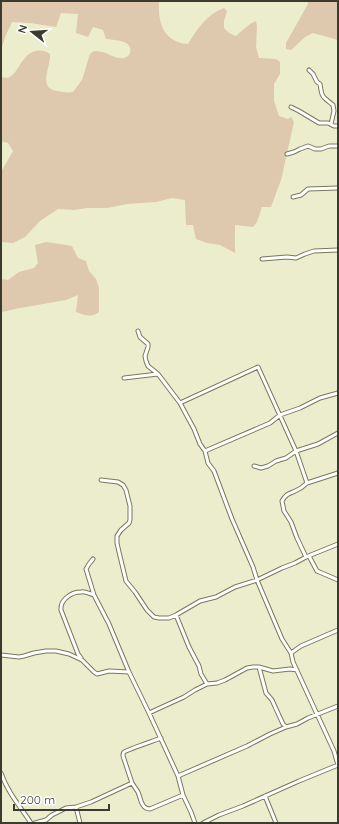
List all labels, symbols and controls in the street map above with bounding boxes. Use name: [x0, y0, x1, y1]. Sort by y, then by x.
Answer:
north arrow: [12, 12, 52, 52]
text: N: [15, 23, 30, 35]
scale bar: [14, 786, 109, 812]
text: 200 m: [20, 792, 55, 807]

